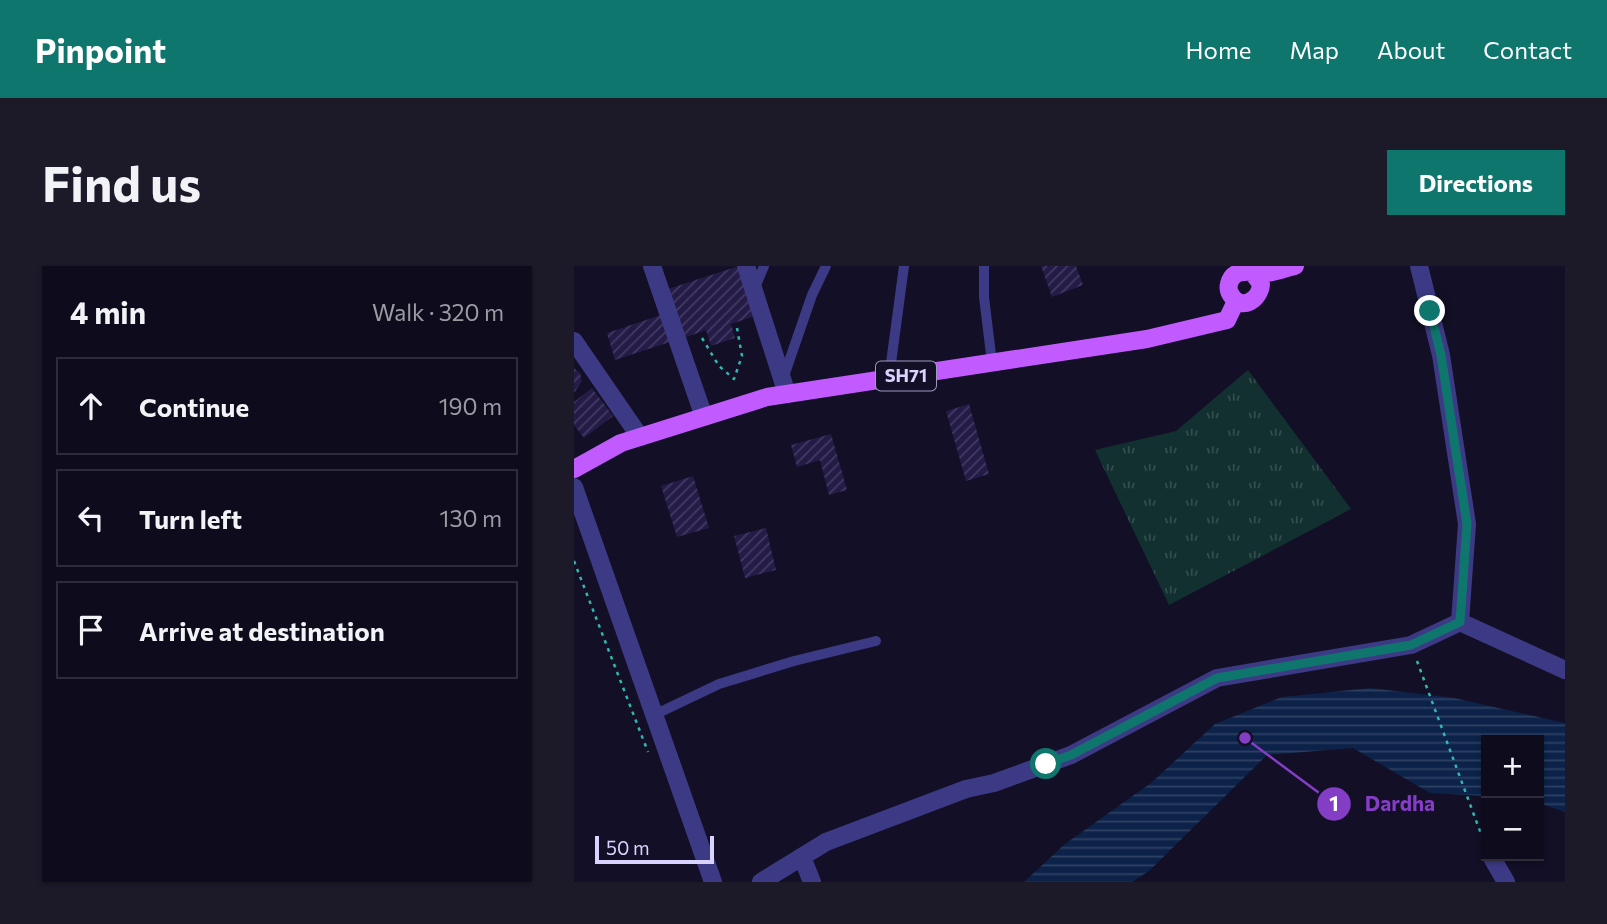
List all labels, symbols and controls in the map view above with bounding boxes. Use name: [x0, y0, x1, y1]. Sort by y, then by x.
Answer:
text: Pinpoint: [35, 29, 166, 70]
text: Home: [1186, 35, 1252, 64]
text: Map: [1290, 35, 1339, 64]
text: About: [1377, 35, 1445, 64]
text: Contact: [1483, 35, 1572, 64]
button: Directions: [1387, 150, 1565, 215]
text: Find us: [42, 152, 201, 212]
text: 4 min: [70, 293, 146, 330]
route end: [1414, 295, 1445, 326]
text: Walk · 320 m: [372, 298, 504, 326]
road number: SH71: [876, 362, 936, 390]
icon: ahead: [72, 387, 110, 425]
text: Continue: [139, 391, 249, 422]
text: 190 m: [439, 392, 502, 420]
icon: left: [72, 499, 110, 537]
text: Turn left: [139, 503, 242, 534]
text: 130 m: [440, 504, 502, 532]
icon: arrive: [72, 611, 110, 649]
text: Arrive at destination: [139, 615, 385, 646]
map controls: [1481, 735, 1544, 861]
button: +: [1481, 735, 1544, 798]
route start: [1030, 748, 1061, 779]
callout: Dardha: [1316, 783, 1450, 825]
text: 1: [1329, 790, 1339, 815]
text: Dardha: [1365, 790, 1435, 815]
button: −: [1481, 798, 1544, 861]
scale bar: [595, 833, 714, 865]
text: 50 m: [606, 836, 650, 859]

